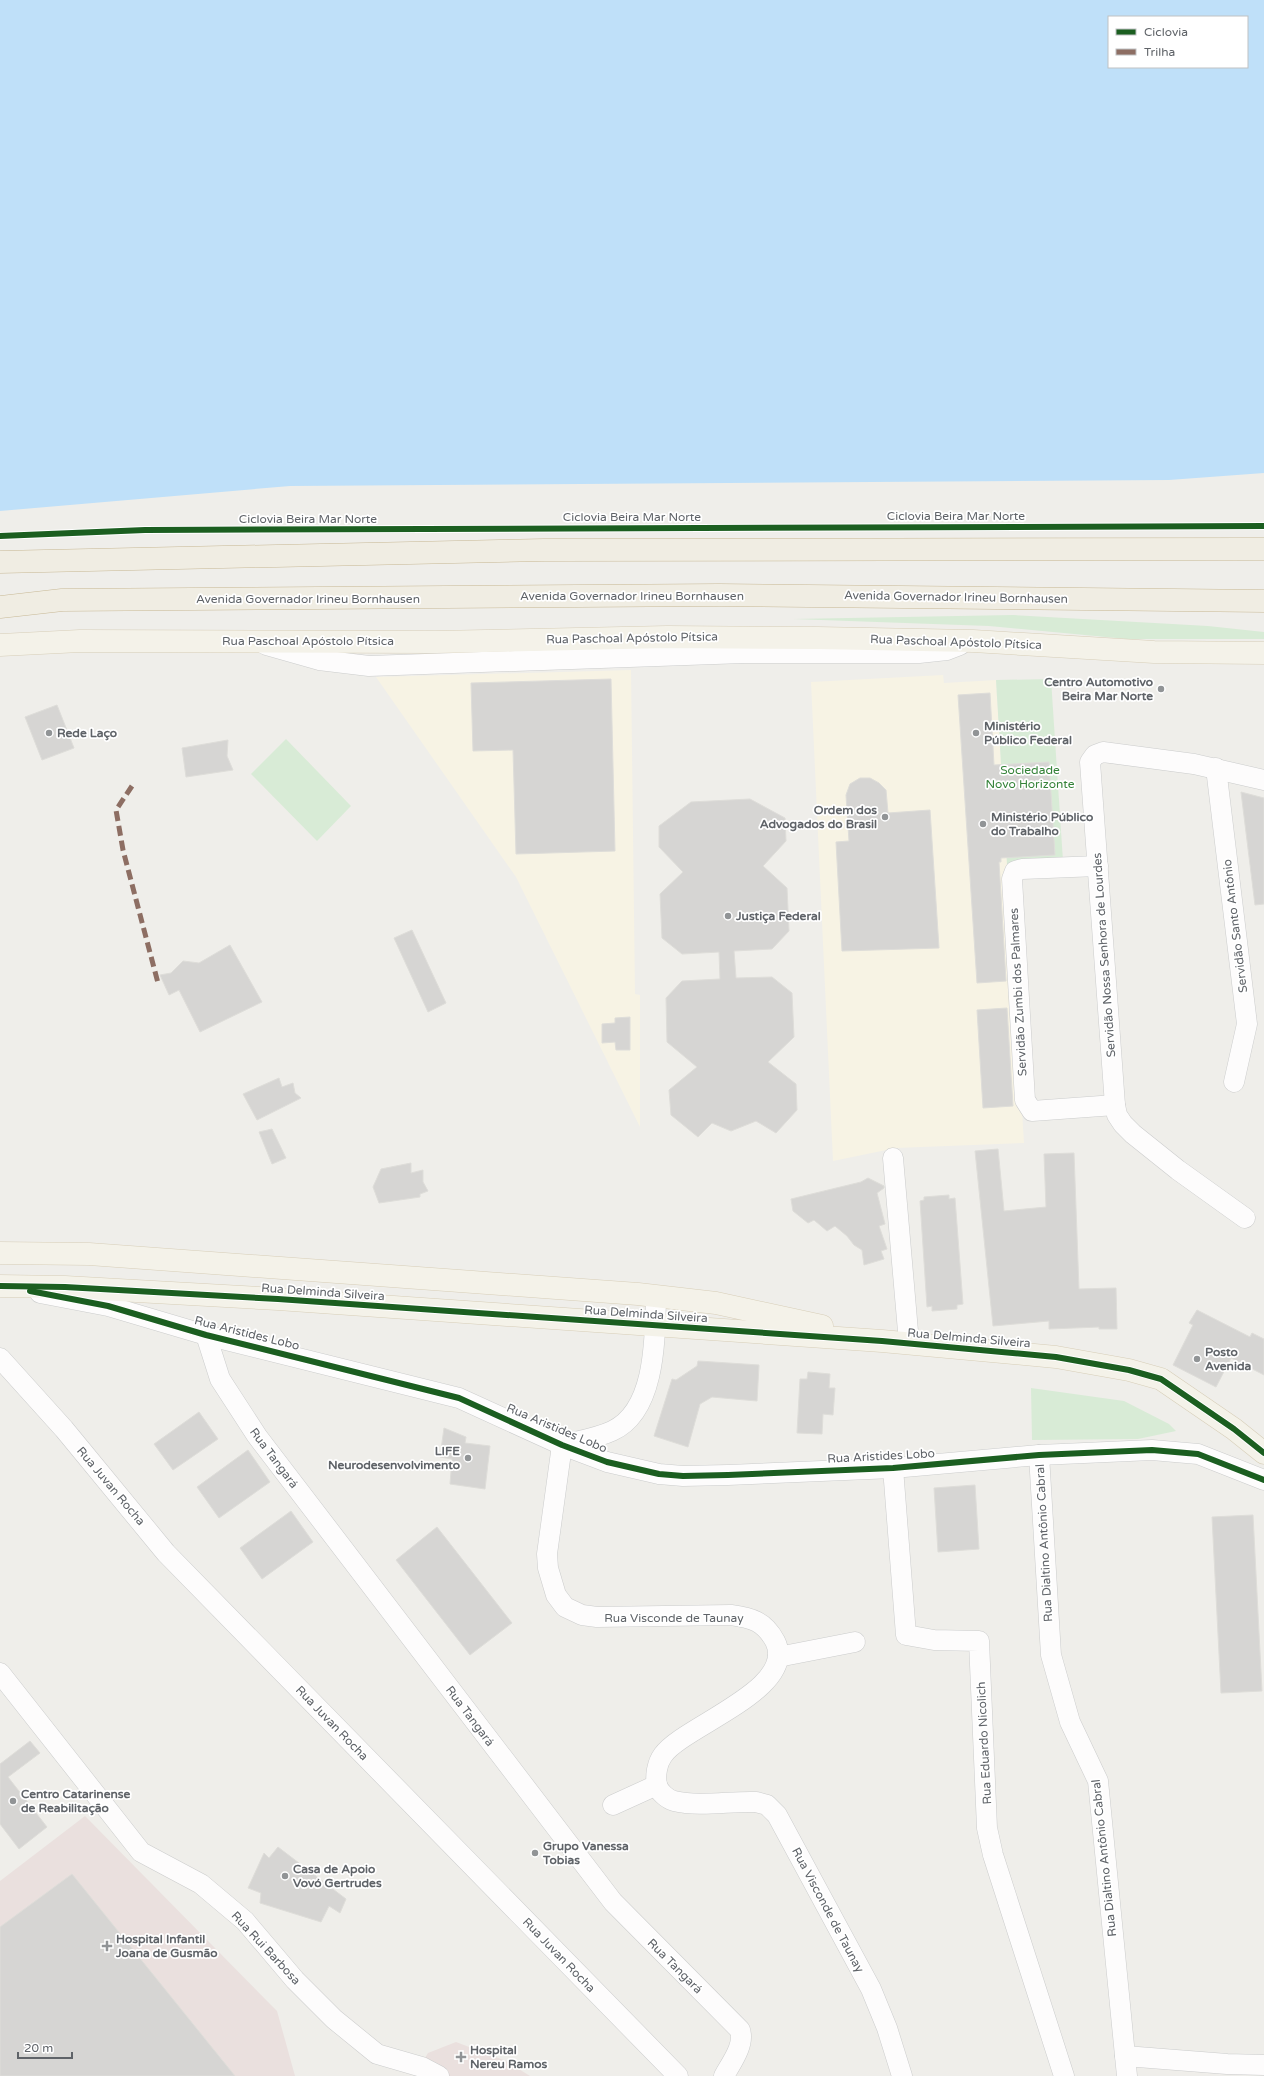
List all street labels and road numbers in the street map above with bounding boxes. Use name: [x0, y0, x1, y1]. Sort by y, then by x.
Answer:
street label: Ciclovia Beira Mar Norte: [887, 509, 1025, 523]
street label: Ciclovia Beira Mar Norte: [563, 510, 701, 524]
street label: Ciclovia Beira Mar Norte: [239, 512, 377, 526]
street label: Avenida Governador Irineu Bornhausen: [844, 588, 1068, 606]
street label: Avenida Governador Irineu Bornhausen: [520, 589, 744, 603]
street label: Avenida Governador Irineu Bornhausen: [196, 592, 420, 606]
street label: Rua Paschoal Apóstolo Pítsica: [546, 630, 718, 646]
street label: Rua Paschoal Apóstolo Pítsica: [870, 632, 1042, 652]
street label: Rua Paschoal Apóstolo Pítsica: [222, 634, 394, 648]
street label: Servidão Nossa Senhora de Lourdes: [1090, 852, 1118, 1058]
street label: Servidão Santo Antônio: [1220, 858, 1250, 994]
street label: Servidão Zumbi dos Palmares: [1007, 907, 1029, 1076]
street label: Rua Delminda Silveira: [261, 1281, 385, 1303]
street label: Rua Delminda Silveira: [584, 1303, 708, 1325]
street label: Rua Aristides Lobo: [193, 1313, 301, 1353]
street label: Rua Delminda Silveira: [907, 1326, 1031, 1350]
street label: Rua Aristides Lobo: [505, 1400, 609, 1456]
street label: Rua Tangará: [247, 1425, 301, 1491]
street label: Rua Juvan Rocha: [74, 1444, 148, 1528]
street label: Rua Aristides Lobo: [827, 1446, 935, 1466]
street label: Rua Dialtino Antônio Cabral: [1033, 1464, 1055, 1622]
street label: Rua Visconde de Taunay: [604, 1611, 744, 1625]
street label: Rua Eduardo Nicolich: [974, 1681, 994, 1805]
street label: Rua Juvan Rocha: [293, 1683, 371, 1763]
street label: Rua Tangará: [443, 1683, 497, 1749]
street label: Rua Dialtino Antônio Cabral: [1089, 1779, 1119, 1937]
street label: Rua Visconde de Taunay: [789, 1845, 867, 1975]
street label: Rua Rui Barbosa: [229, 1909, 303, 1987]
street label: Rua Juvan Rocha: [520, 1915, 598, 1995]
street label: Rua Tangará: [645, 1936, 705, 1996]

